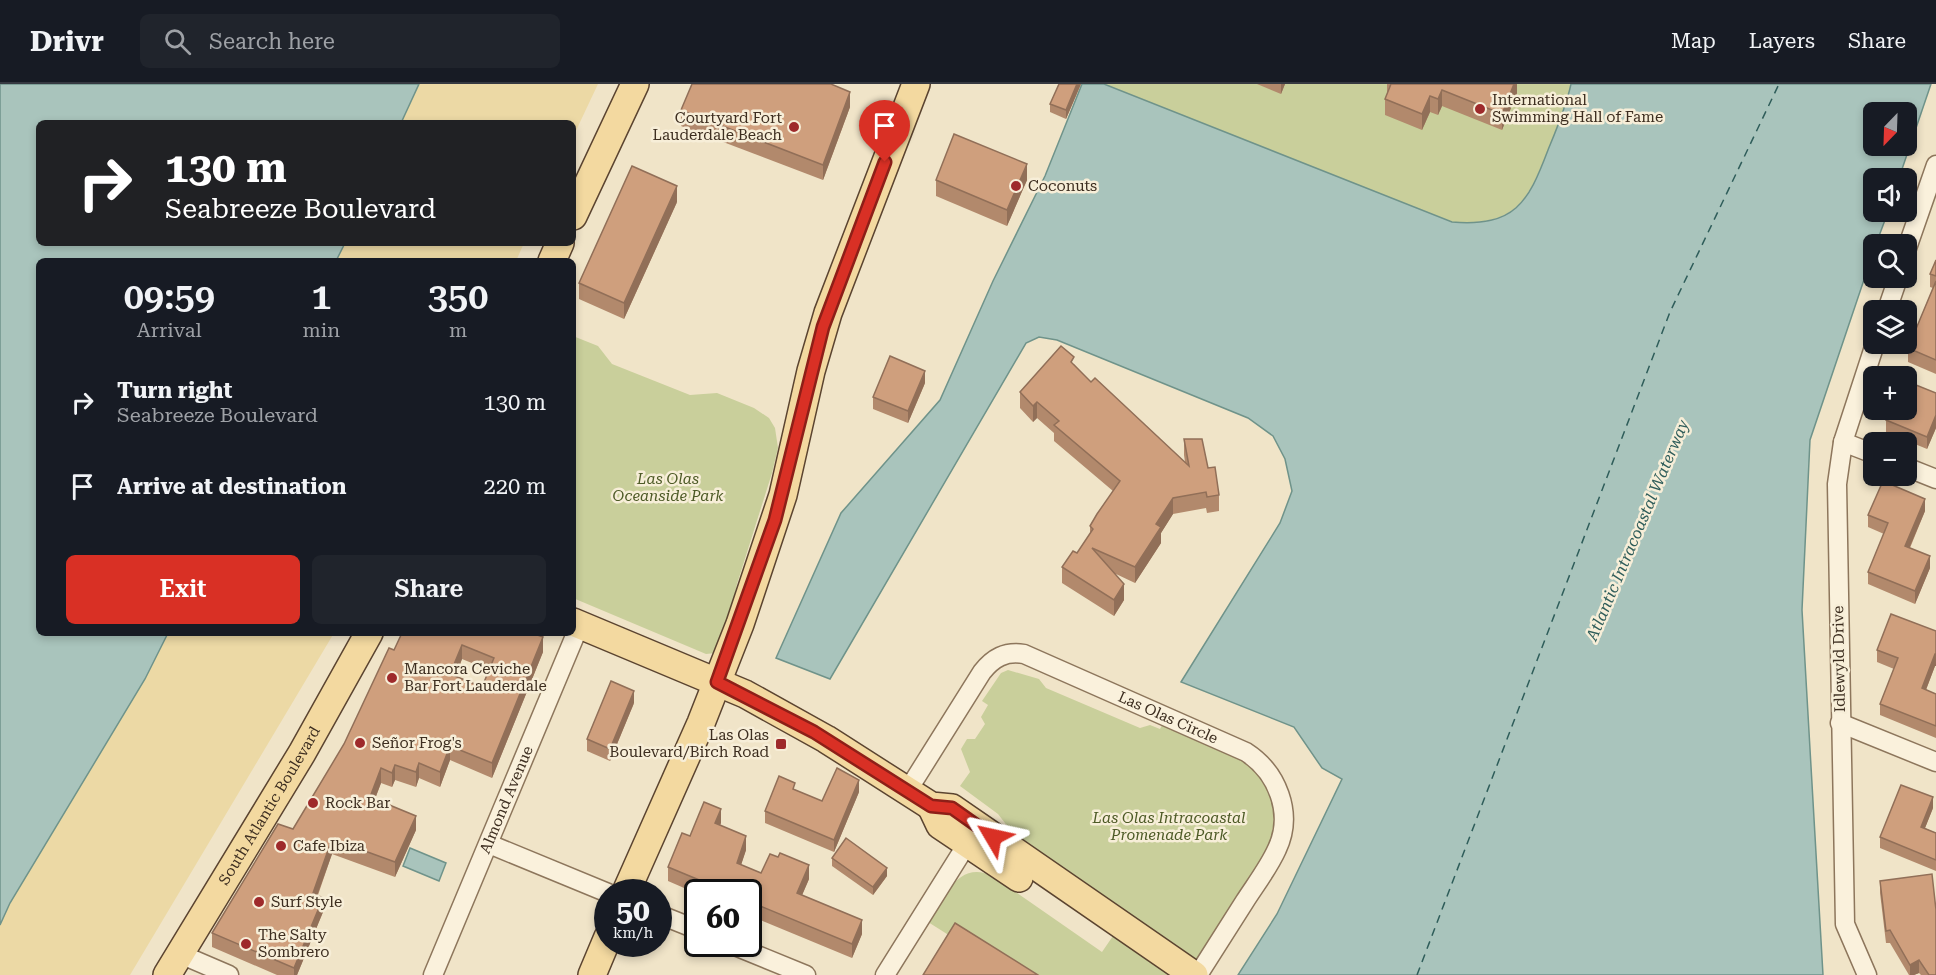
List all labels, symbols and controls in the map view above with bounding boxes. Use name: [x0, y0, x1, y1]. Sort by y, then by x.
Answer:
search box: [140, 14, 560, 68]
text: Drivr: [30, 25, 104, 58]
icon: search: [161, 25, 194, 58]
text: Search here: [209, 29, 335, 54]
text: Map: [1671, 29, 1716, 53]
text: Layers: [1749, 29, 1815, 53]
text: Share: [1848, 29, 1906, 53]
place label: International Swimming Hall of Fame: [1492, 91, 1663, 126]
pin: [859, 100, 910, 162]
marker: International Swimming Hall of Fame: [1473, 102, 1487, 116]
north arrow: [1863, 102, 1917, 156]
map controls: [1863, 102, 1917, 486]
place label: Courtyard Fort Lauderdale Beach: [653, 109, 782, 144]
icon: arrive: [868, 109, 901, 142]
marker: Courtyard Fort Lauderdale Beach: [787, 120, 801, 134]
text: 130 m: [165, 143, 287, 192]
icon: right: [66, 144, 144, 222]
button: sound: [1863, 168, 1917, 222]
place label: Coconuts: [1028, 177, 1097, 195]
marker: Coconuts: [1009, 179, 1023, 193]
text: Seabreeze Boulevard: [165, 193, 436, 225]
button: search: [1863, 234, 1917, 288]
text: 09:59: [124, 276, 215, 318]
text: 1: [311, 276, 331, 318]
text: 350: [428, 276, 488, 318]
button: layers: [1863, 300, 1917, 354]
text: Arrival: [137, 318, 202, 342]
text: min: [303, 318, 340, 342]
text: m: [449, 318, 467, 342]
button: +: [1863, 366, 1917, 420]
text: Turn right: [117, 378, 232, 403]
icon: right: [66, 386, 99, 419]
text: 130 m: [483, 390, 546, 415]
text: Seabreeze Boulevard: [117, 403, 318, 427]
water label: Atlantic Intracoastal Waterway: [1582, 416, 1693, 644]
button: −: [1863, 432, 1917, 486]
icon: arrive: [66, 470, 99, 503]
park label: Las Olas Oceanside Park: [613, 470, 724, 505]
text: Arrive at destination: [117, 474, 346, 499]
text: 220 m: [483, 474, 546, 499]
button: Exit: [66, 555, 300, 624]
button: Share: [312, 555, 546, 624]
street label: Idlewyld Drive: [1829, 606, 1849, 712]
place label: Mancora Ceviche Bar Fort Lauderdale: [404, 660, 547, 695]
marker: Mancora Ceviche Bar Fort Lauderdale: [385, 671, 399, 685]
street label: Las Olas Circle: [1115, 688, 1221, 747]
street label: South Atlantic Boulevard: [215, 723, 324, 888]
place label: Las Olas Boulevard/Birch Road: [609, 726, 769, 761]
place label: Señor Frog's: [372, 734, 462, 752]
marker: Señor Frog's: [353, 736, 367, 750]
marker: Las Olas Boulevard/Birch Road: [774, 737, 788, 751]
street label: Almond Avenue: [476, 743, 537, 856]
place label: Rock Bar: [325, 794, 390, 812]
marker: Rock Bar: [306, 796, 320, 810]
position arrow: [961, 805, 1025, 869]
park label: Las Olas Intracoastal Promenade Park: [1092, 809, 1246, 844]
place label: Cafe Ibiza: [293, 837, 365, 855]
marker: Cafe Ibiza: [274, 839, 288, 853]
speed limit sign: 60: [684, 879, 762, 957]
place label: Surf Style: [271, 893, 342, 911]
text: 50: [616, 893, 650, 928]
marker: Surf Style: [252, 895, 266, 909]
text: km/h: [613, 924, 653, 942]
place label: The Salty Sombrero: [258, 926, 329, 961]
marker: The Salty Sombrero: [239, 937, 253, 951]

